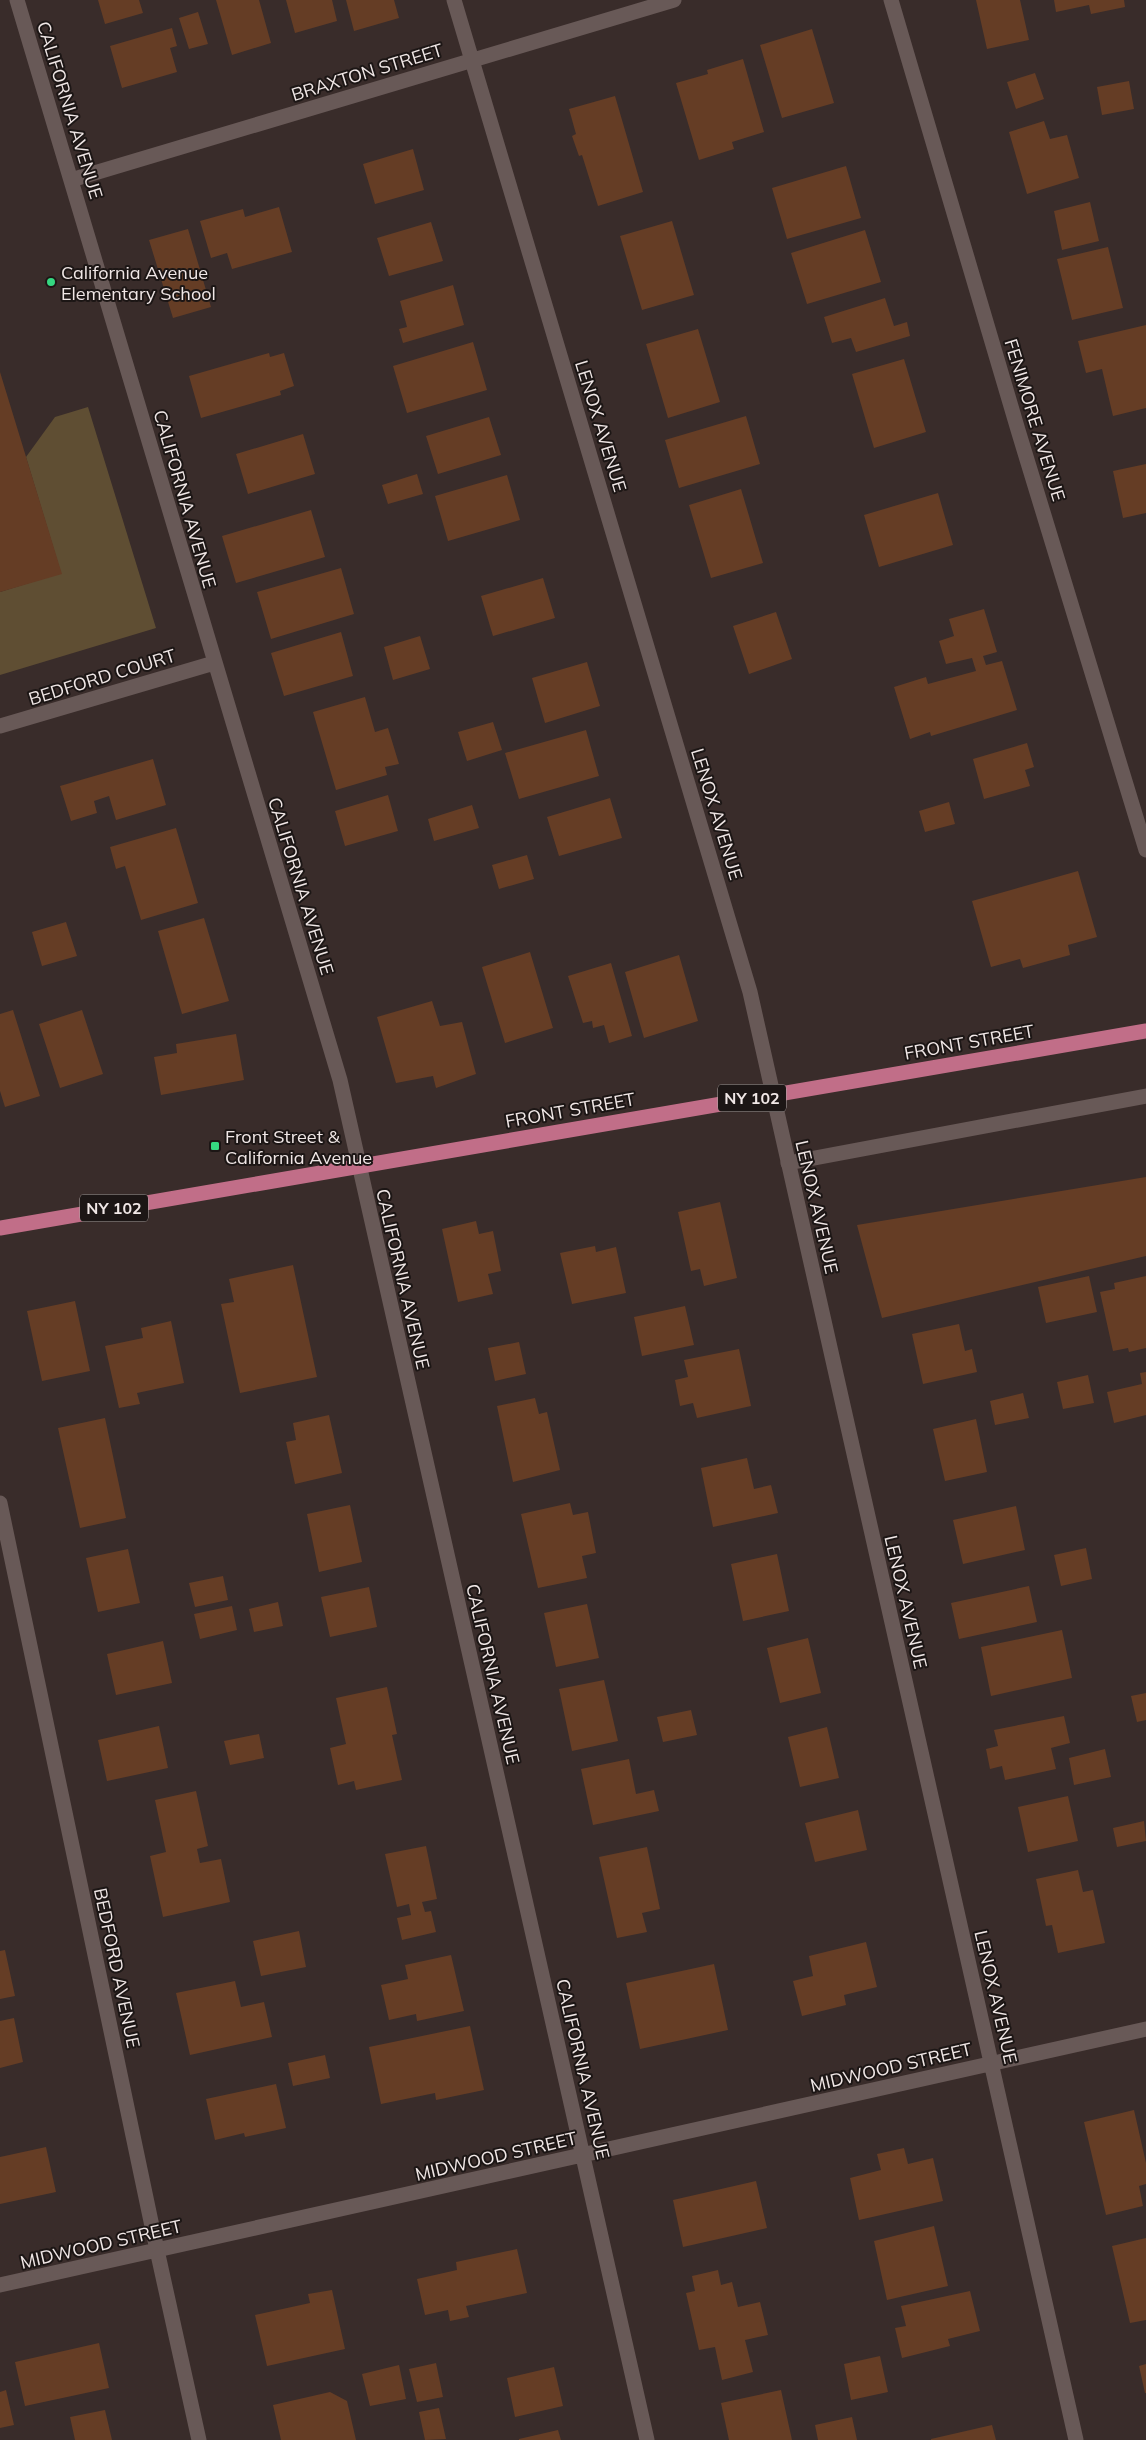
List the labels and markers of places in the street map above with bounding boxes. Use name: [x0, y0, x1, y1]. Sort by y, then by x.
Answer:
place label: California Avenue Elementary School: [61, 261, 216, 305]
marker: California Avenue Elementary School: [45, 276, 57, 288]
place label: Front Street & California Avenue: [225, 1125, 372, 1169]
marker: Front Street & California Avenue: [209, 1140, 221, 1152]

